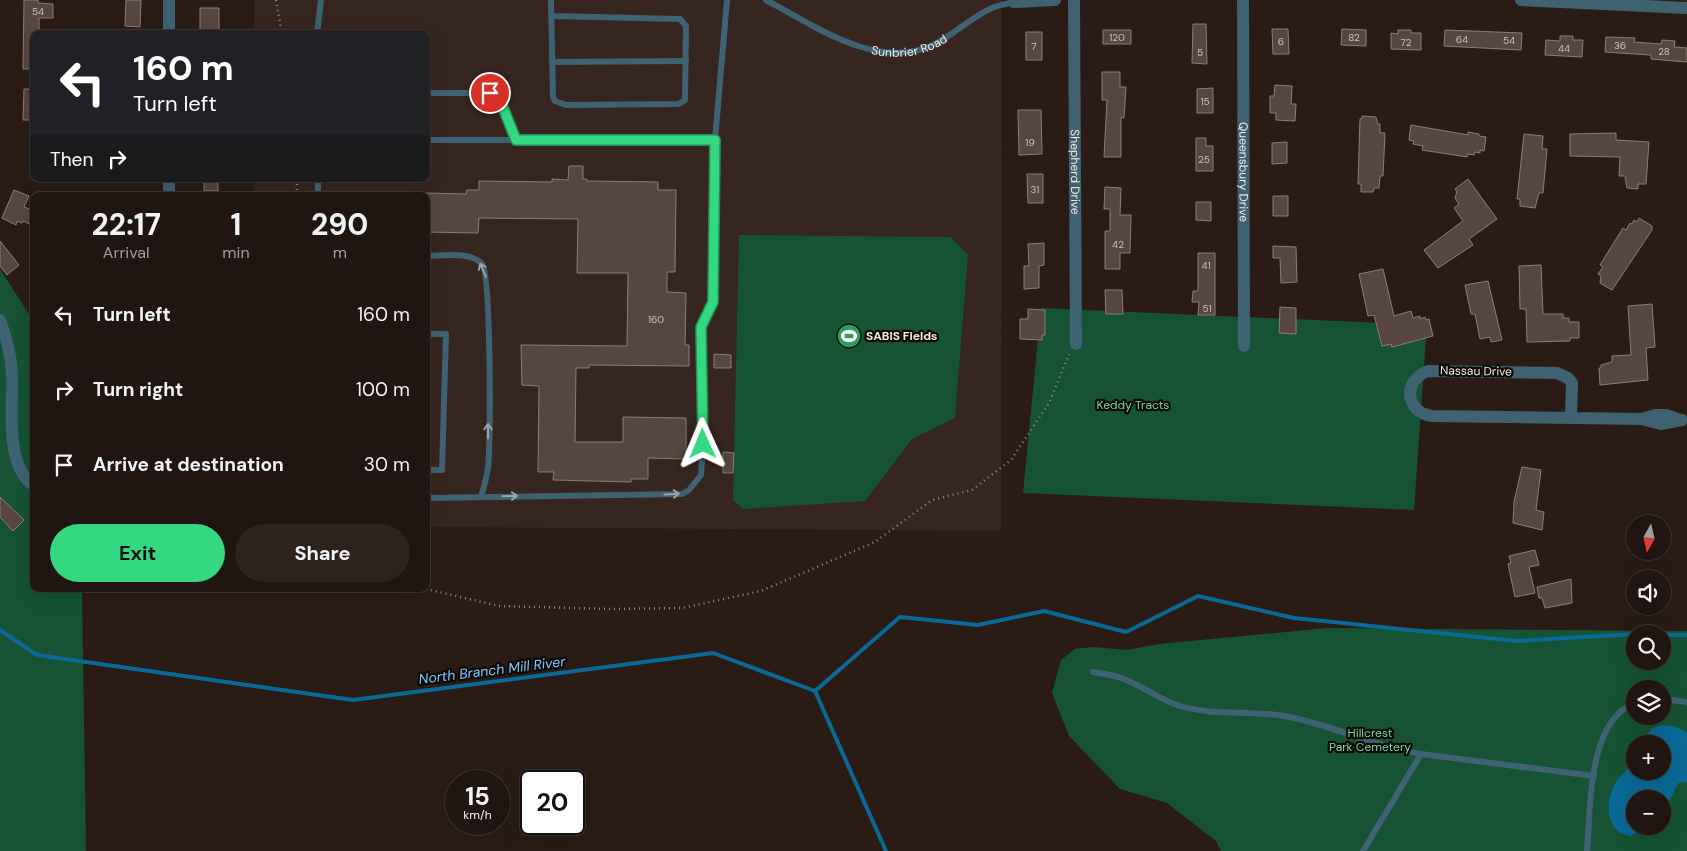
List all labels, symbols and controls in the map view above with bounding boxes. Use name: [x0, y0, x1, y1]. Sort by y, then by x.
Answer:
house number: 54: [32, 5, 44, 18]
street label: Sunbrier Road: [870, 31, 950, 61]
house number: 120: [1109, 31, 1125, 44]
house number: 82: [1348, 31, 1360, 44]
house number: 64: [1456, 33, 1468, 46]
house number: 54: [1503, 34, 1515, 47]
house number: 6: [1278, 35, 1284, 48]
house number: 72: [1401, 36, 1412, 49]
house number: 36: [1614, 39, 1626, 52]
house number: 7: [1031, 40, 1037, 53]
house number: 44: [1558, 42, 1570, 55]
text: 160 m: [133, 45, 234, 91]
house number: 28: [1658, 45, 1670, 58]
house number: 5: [1197, 46, 1203, 59]
icon: left: [50, 50, 115, 115]
pin: [469, 72, 511, 114]
icon: arrive: [476, 79, 504, 107]
text: Turn left: [133, 89, 217, 118]
house number: 15: [1200, 95, 1210, 108]
street label: Queensbury Drive: [1235, 122, 1252, 222]
street label: Shepherd Drive: [1067, 129, 1083, 215]
house number: 19: [1025, 136, 1035, 149]
icon: right: [103, 145, 131, 173]
text: Then: [50, 147, 93, 172]
house number: 25: [1198, 153, 1210, 166]
house number: 31: [1031, 183, 1039, 196]
text: 22:17: [92, 205, 161, 244]
text: 1: [230, 205, 241, 244]
text: 290: [311, 205, 368, 244]
house number: 42: [1112, 238, 1124, 251]
text: Arrival: [103, 242, 149, 263]
text: min: [222, 242, 250, 263]
text: m: [333, 242, 347, 263]
house number: 41: [1201, 259, 1211, 272]
one-way arrow: [478, 263, 487, 278]
icon: left: [50, 301, 78, 329]
text: Turn left: [93, 302, 171, 327]
text: 160 m: [357, 302, 410, 327]
house number: 51: [1202, 302, 1212, 315]
house number: 160: [648, 313, 664, 326]
sports icon: SABIS Fields: [836, 323, 862, 349]
place label: SABIS Fields: [866, 328, 937, 344]
street label: Nassau Drive: [1440, 362, 1512, 380]
icon: right: [50, 376, 78, 404]
text: Turn right: [93, 377, 183, 402]
text: 100 m: [356, 377, 410, 402]
park label: Keddy Tracts: [1097, 397, 1169, 413]
position arrow: [676, 417, 728, 469]
one-way arrow: [483, 424, 493, 440]
icon: arrive: [50, 451, 78, 479]
text: Arrive at destination: [93, 452, 284, 477]
text: 30 m: [364, 452, 410, 477]
one-way arrow: [664, 489, 680, 499]
one-way arrow: [502, 492, 518, 501]
north arrow: [1626, 515, 1671, 560]
map controls: [1626, 515, 1671, 835]
button: Exit: [50, 524, 225, 582]
button: Share: [235, 524, 410, 582]
button: sound: [1626, 570, 1671, 615]
button: search: [1626, 625, 1671, 670]
water label: North Branch Mill River: [418, 652, 567, 688]
button: layers: [1626, 680, 1671, 725]
park label: Hillcrest Park Cemetery: [1329, 725, 1411, 755]
button: +: [1626, 735, 1671, 780]
speed limit sign: 20: [520, 770, 585, 835]
text: 15: [465, 780, 490, 813]
button: −: [1626, 790, 1671, 835]
text: km/h: [463, 807, 492, 823]

